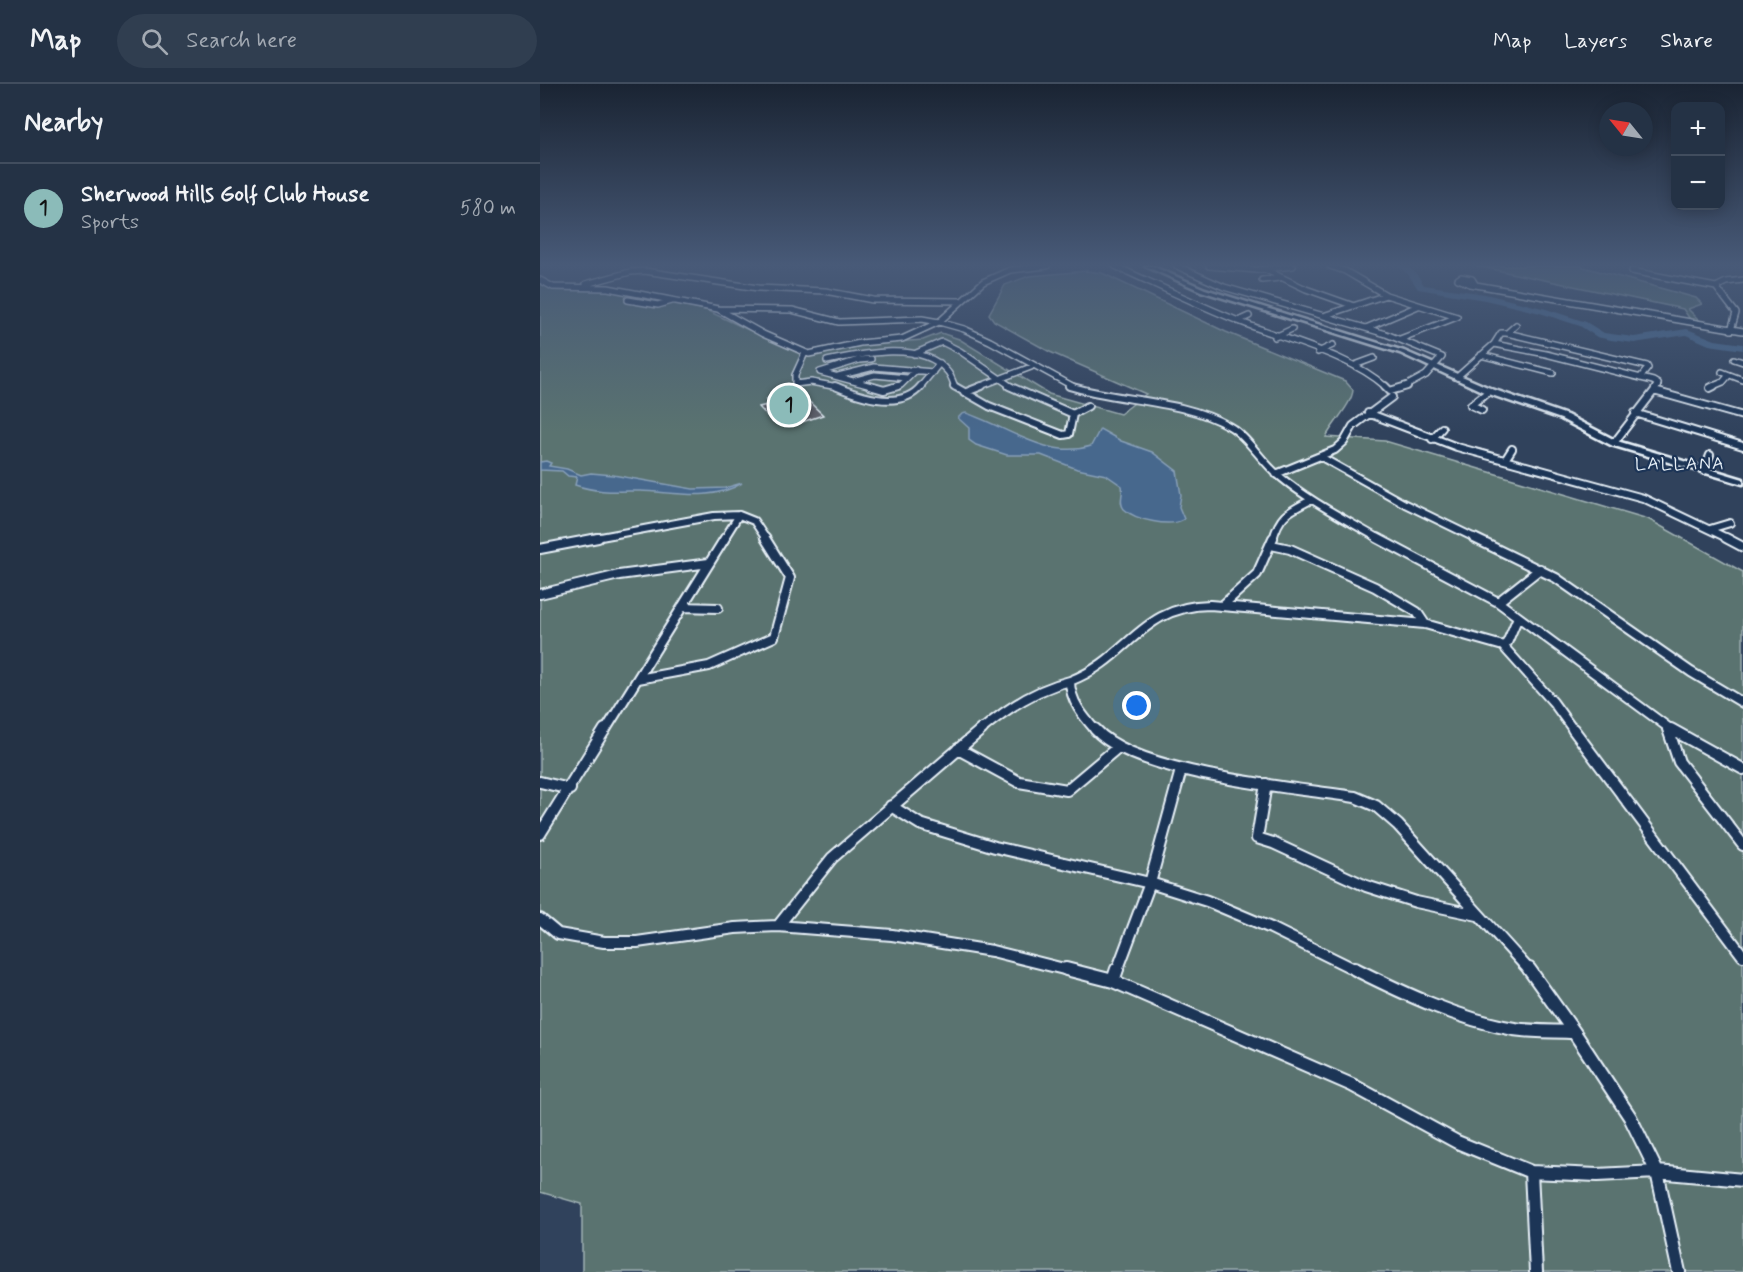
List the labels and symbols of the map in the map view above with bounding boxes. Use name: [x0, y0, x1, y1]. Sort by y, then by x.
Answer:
north arrow: [1599, 102, 1653, 156]
pin: 1: [770, 382, 808, 428]
district label: LALLANA: [1635, 452, 1725, 476]
your location: [1122, 691, 1151, 720]

